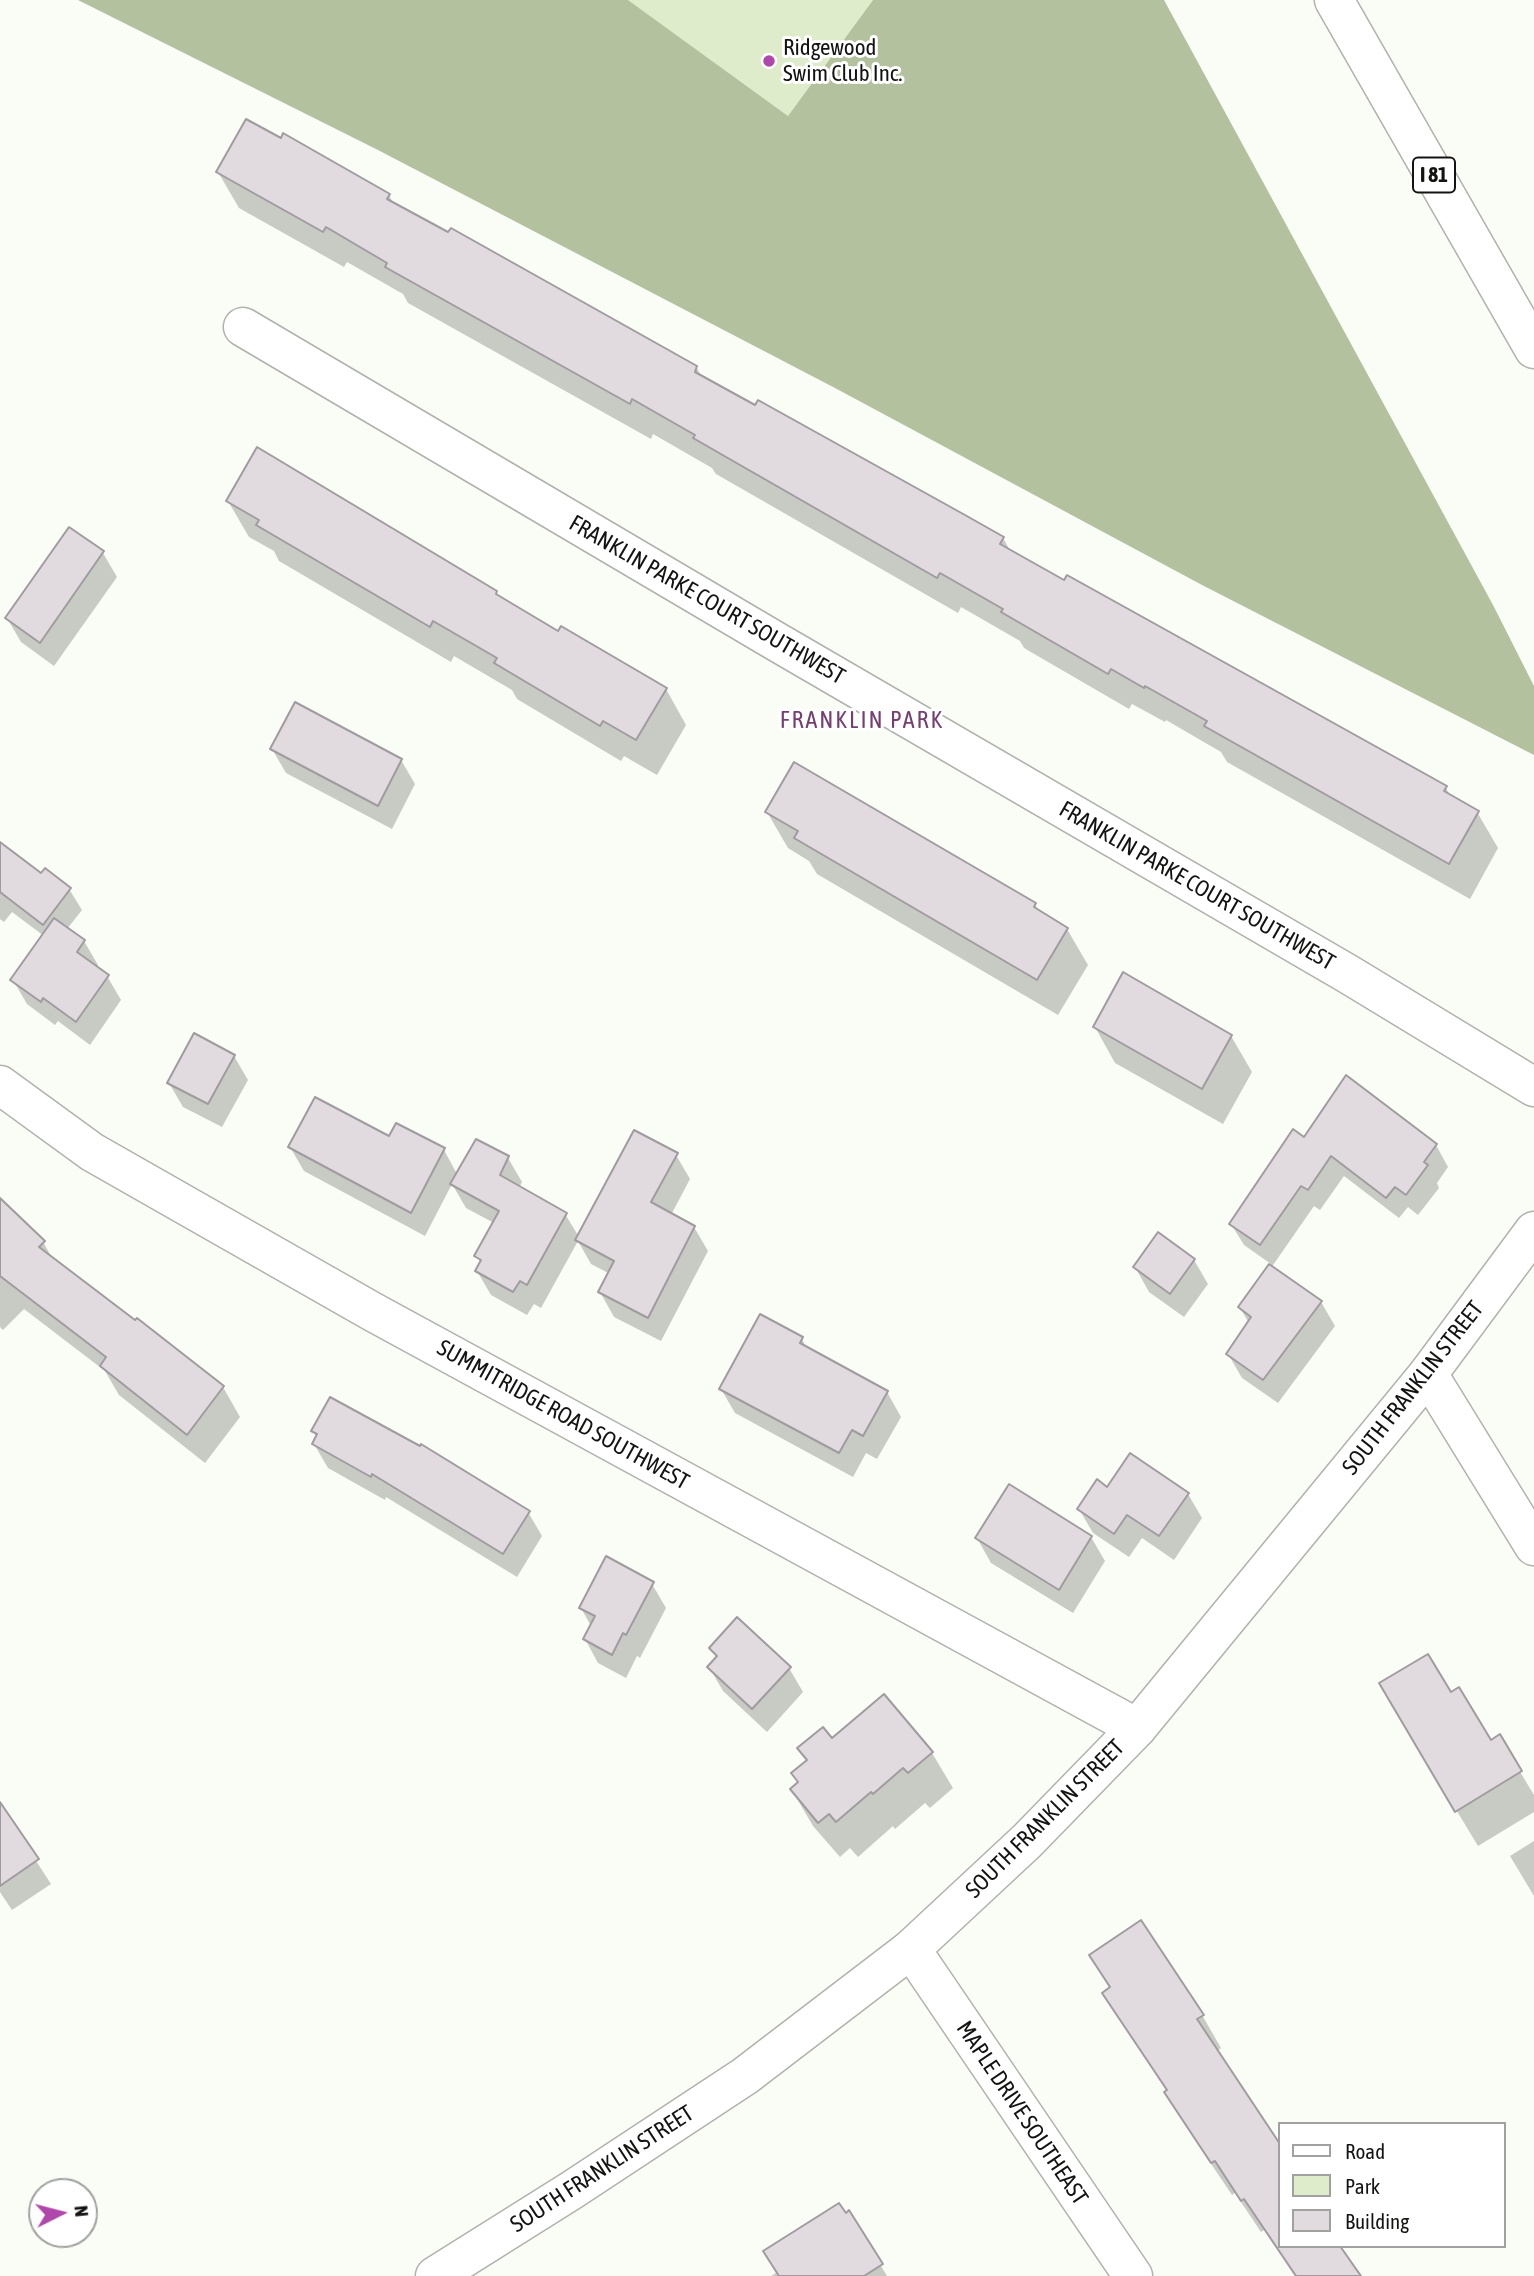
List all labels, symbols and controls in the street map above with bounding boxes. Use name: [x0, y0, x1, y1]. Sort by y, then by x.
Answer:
place label: Ridgewood Swim Club Inc.: [783, 34, 902, 88]
marker: Ridgewood Swim Club Inc.: [761, 53, 777, 69]
road number: I 81: [1413, 158, 1455, 192]
street label: FRANKLIN PARKE COURT SOUTHWEST: [564, 510, 850, 690]
district label: FRANKLIN PARK: [781, 706, 943, 734]
street label: FRANKLIN PARKE COURT SOUTHWEST: [1054, 796, 1340, 976]
street label: SOUTH FRANKLIN STREET: [1337, 1296, 1489, 1480]
street label: SUMMITRIDGE ROAD SOUTHWEST: [432, 1334, 694, 1496]
street label: SOUTH FRANKLIN STREET: [960, 1734, 1130, 1904]
street label: MAPLE DRIVE SOUTHEAST: [950, 2016, 1094, 2210]
street label: SOUTH FRANKLIN STREET: [505, 2100, 699, 2238]
legend: [1278, 2122, 1506, 2248]
text: Road: [1345, 2139, 1385, 2163]
text: Park: [1345, 2174, 1380, 2198]
north arrow: [28, 2178, 98, 2248]
text: N: [70, 2204, 93, 2218]
text: Building: [1345, 2209, 1409, 2233]

